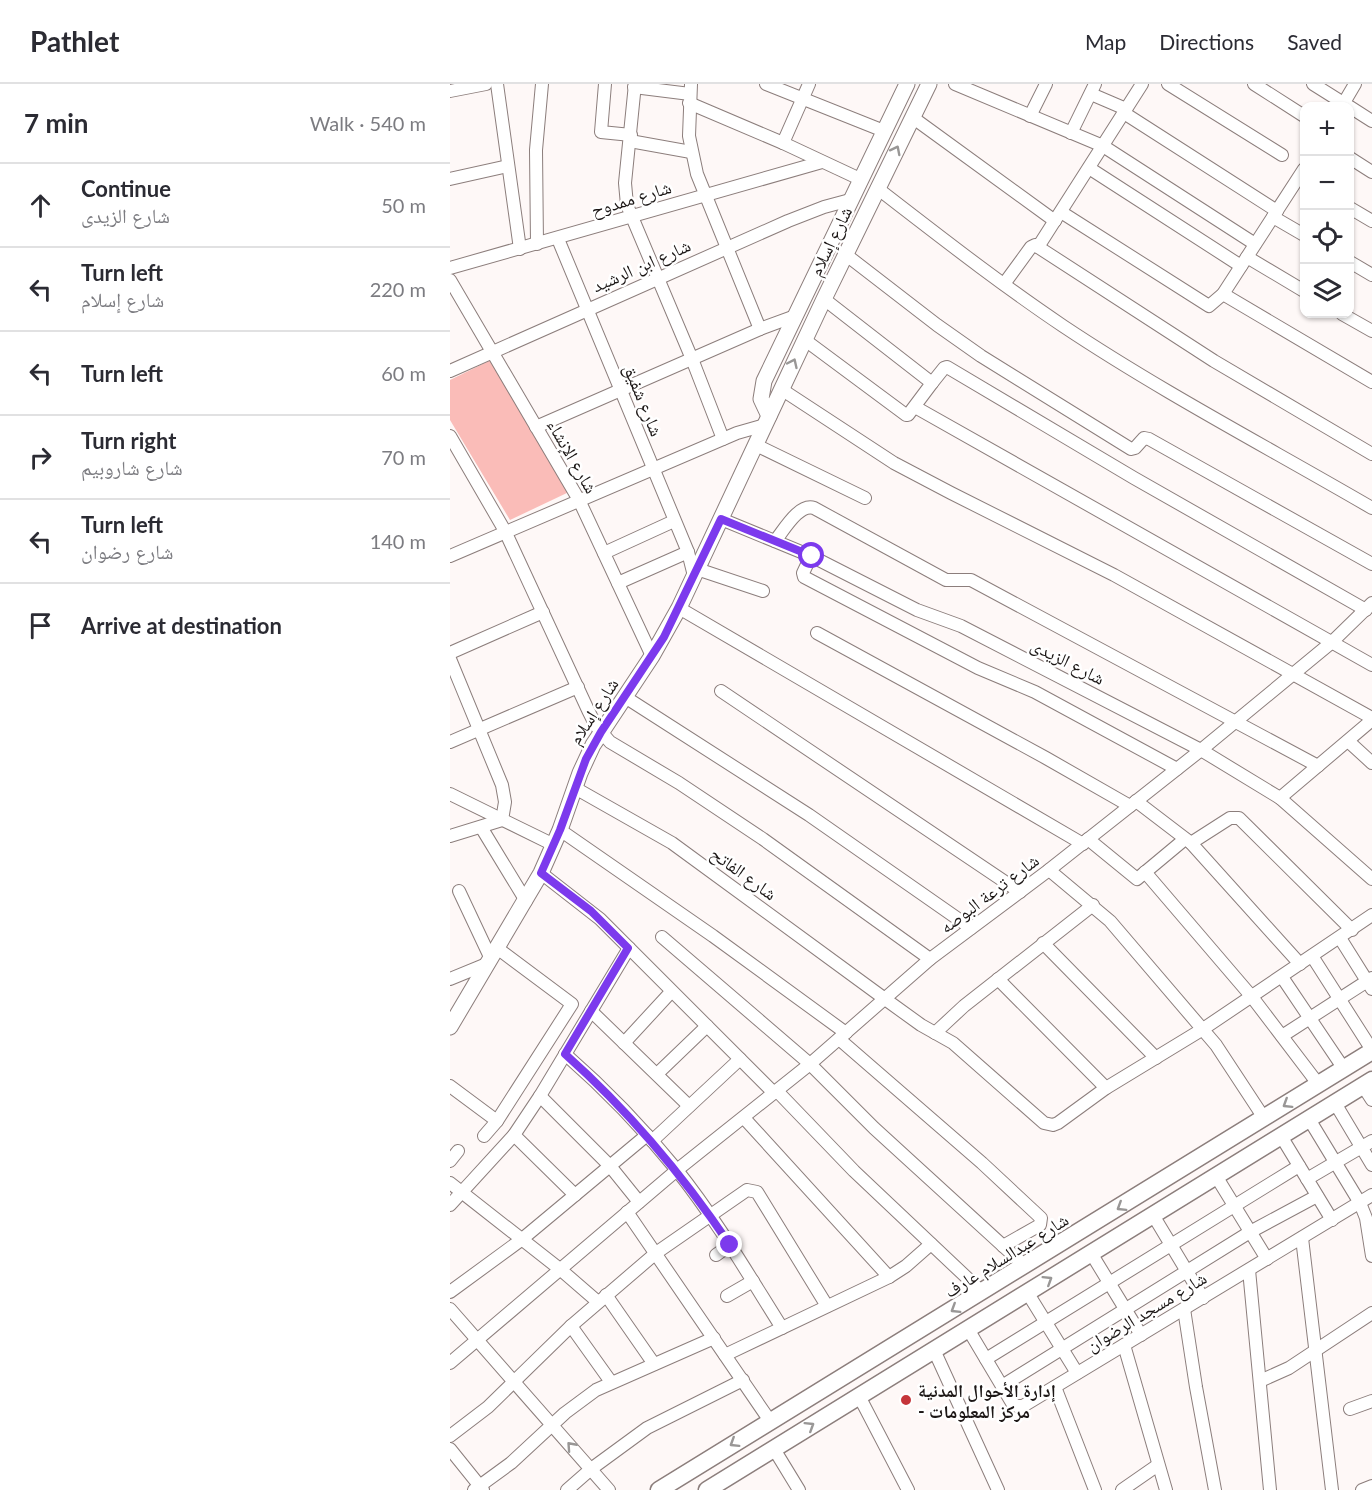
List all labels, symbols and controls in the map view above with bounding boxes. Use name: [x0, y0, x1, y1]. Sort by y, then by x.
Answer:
text: Pathlet: [30, 24, 119, 58]
text: Map: [1085, 29, 1126, 54]
text: Directions: [1159, 29, 1254, 54]
text: Saved: [1287, 29, 1342, 54]
map controls: [1300, 102, 1354, 318]
button: +: [1300, 102, 1354, 156]
text: 7 min: [24, 107, 88, 139]
text: Walk · 540 m: [310, 111, 426, 135]
one-way arrow: [889, 145, 900, 156]
button: −: [1300, 156, 1354, 210]
text: Continue: [81, 175, 171, 202]
street label: شارع ممدوح: [588, 175, 674, 223]
icon: ahead: [24, 189, 57, 222]
text: 50 m: [381, 193, 426, 217]
text: شارع الزيدى: [81, 203, 170, 227]
street label: شارع إسلام: [804, 203, 858, 280]
button: locate: [1300, 210, 1354, 264]
street label: شارع ابن الرشيد: [588, 234, 694, 297]
text: Turn left: [81, 259, 163, 286]
button: layers: [1300, 264, 1354, 318]
icon: left: [24, 273, 57, 306]
text: 220 m: [370, 277, 426, 301]
text: شارع إسلام: [81, 287, 164, 311]
icon: left: [24, 357, 57, 390]
one-way arrow: [786, 359, 798, 370]
text: Turn left: [81, 360, 163, 387]
text: 60 m: [381, 361, 426, 385]
street label: شارع شفيق: [619, 361, 668, 440]
street label: شارع الإنشاء: [542, 415, 603, 497]
text: Turn right: [81, 427, 176, 454]
icon: right: [24, 441, 57, 474]
text: 70 m: [381, 445, 426, 469]
text: شارع شاروبيم: [81, 455, 183, 479]
text: Turn left: [81, 511, 163, 538]
icon: left: [24, 525, 57, 558]
text: 140 m: [370, 529, 426, 553]
text: شارع رضوان: [81, 539, 173, 563]
route start: [798, 542, 824, 568]
icon: arrive: [24, 609, 57, 642]
text: Arrive at destination: [81, 612, 282, 639]
street label: شارع الزيدى: [1027, 633, 1109, 690]
street label: شارع إسلام: [563, 674, 624, 749]
street label: شارع الفاتح: [705, 842, 781, 906]
street label: شارع ترعة البوصه: [935, 849, 1043, 938]
one-way arrow: [1283, 1097, 1293, 1109]
one-way arrow: [1117, 1199, 1127, 1211]
street label: شارع عبدالسلام عارف: [940, 1208, 1073, 1304]
route end: [716, 1231, 742, 1257]
street label: شارع مسجد الرضوان: [1082, 1266, 1211, 1357]
one-way arrow: [1042, 1275, 1052, 1287]
one-way arrow: [951, 1302, 961, 1314]
place label: إدارة الأحوال المدنية - مركز المعلومات: [918, 1379, 1056, 1422]
marker: إدارة الأحوال المدنية - مركز المعلومات: [899, 1393, 913, 1407]
one-way arrow: [804, 1422, 814, 1434]
one-way arrow: [730, 1436, 740, 1448]
one-way arrow: [567, 1442, 578, 1453]

